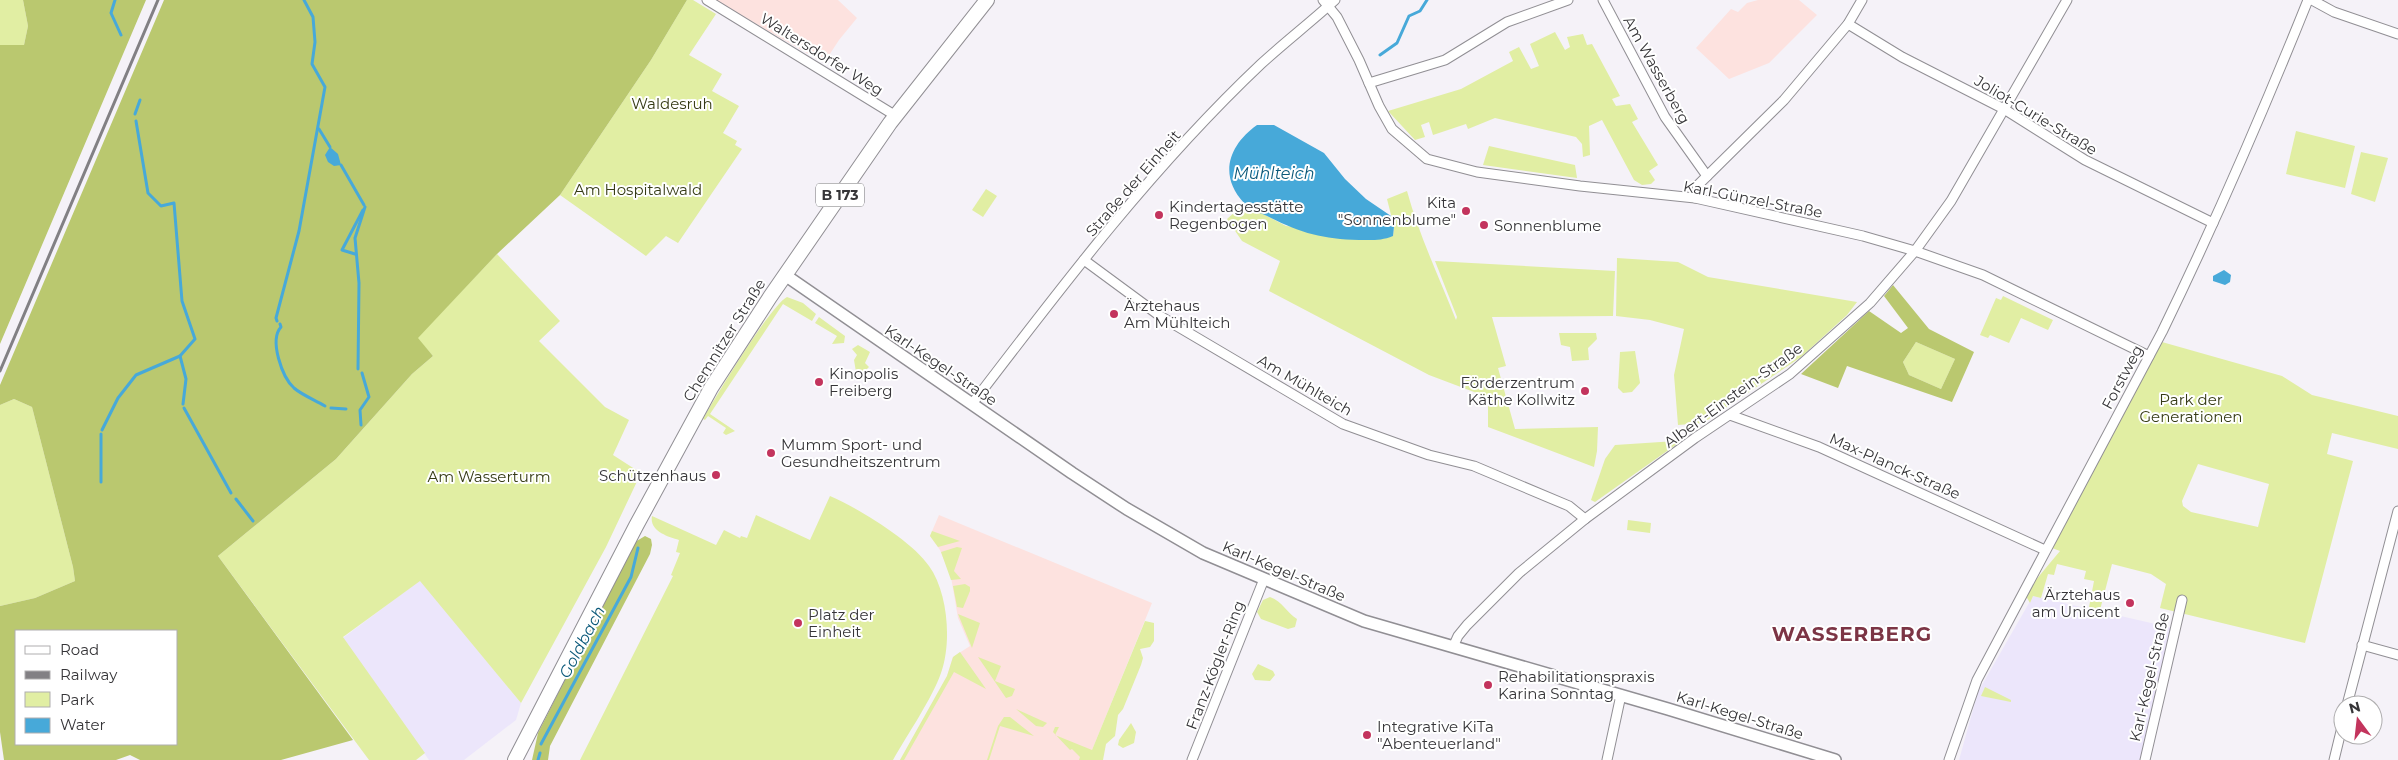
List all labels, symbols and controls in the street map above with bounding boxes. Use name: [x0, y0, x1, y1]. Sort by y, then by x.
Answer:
street label: Waltersdorfer Weg: [757, 8, 887, 100]
street label: Am Wasserberg: [1620, 13, 1694, 127]
street label: Joliot-Curie-Straße: [1970, 70, 2101, 159]
park label: Waldesruh: [631, 94, 713, 113]
street label: Straße der Einheit: [1081, 126, 1185, 240]
water label: Mühlteich: [1233, 164, 1315, 183]
street label: Karl-Günzel-Straße: [1682, 176, 1824, 222]
park label: Am Hospitalwald: [574, 180, 702, 199]
road number: B 173: [816, 184, 864, 206]
place label: Kita "Sonnenblume": [1338, 193, 1456, 229]
place label: Kindertagesstätte Regenbogen: [1169, 197, 1303, 233]
marker: Kita "Sonnenblume": [1460, 205, 1472, 217]
marker: Kindertagesstätte Regenbogen: [1153, 209, 1165, 221]
place label: Sonnenblume: [1494, 216, 1601, 235]
marker: Sonnenblume: [1478, 219, 1490, 231]
street label: Chemnitzer Straße: [679, 275, 769, 405]
place label: Ärztehaus Am Mühlteich: [1124, 296, 1230, 332]
marker: Ärztehaus Am Mühlteich: [1108, 308, 1120, 320]
street label: Karl-Kegel-Straße: [881, 320, 1001, 410]
street label: Albert-Einstein-Straße: [1660, 338, 1806, 452]
street label: Forstweg: [2097, 342, 2147, 412]
street label: Am Mühlteich: [1254, 350, 1356, 420]
place label: Kinopolis Freiberg: [829, 364, 898, 400]
place label: Förderzentrum Käthe Kollwitz: [1460, 373, 1575, 409]
marker: Kinopolis Freiberg: [813, 376, 825, 388]
marker: Förderzentrum Käthe Kollwitz: [1579, 385, 1591, 397]
park label: Park der Generationen: [2140, 390, 2242, 426]
street label: Max-Planck-Straße: [1827, 429, 1963, 503]
place label: Mumm Sport- und Gesundheitszentrum: [781, 435, 941, 471]
marker: Mumm Sport- und Gesundheitszentrum: [765, 447, 777, 459]
place label: Schützenhaus: [599, 466, 706, 485]
park label: Am Wasserturm: [427, 467, 551, 486]
marker: Schützenhaus: [710, 469, 722, 481]
street label: Karl-Kegel-Straße: [1220, 537, 1348, 605]
place label: Ärztehaus am Unicent: [2032, 585, 2120, 621]
marker: Ärztehaus am Unicent: [2124, 597, 2136, 609]
street label: Franz-Kögler-Ring: [1182, 598, 1248, 732]
water label: Goldbach: [555, 603, 609, 681]
place label: Platz der Einheit: [808, 605, 875, 641]
street label: Karl-Kegel-Straße: [2125, 611, 2173, 743]
marker: Platz der Einheit: [792, 617, 804, 629]
district label: WASSERBERG: [1772, 622, 1932, 646]
legend: [15, 630, 178, 745]
text: Road: [60, 640, 99, 659]
text: Railway: [60, 665, 118, 684]
place label: Rehabilitationspraxis Karina Sonntag: [1498, 667, 1654, 703]
marker: Rehabilitationspraxis Karina Sonntag: [1482, 679, 1494, 691]
street label: Karl-Kegel-Straße: [1674, 687, 1806, 743]
text: Park: [60, 690, 94, 709]
north arrow: [2333, 695, 2383, 745]
text: N: [2347, 697, 2362, 718]
text: Water: [60, 715, 106, 734]
place label: Integrative KiTa "Abenteuerland": [1377, 717, 1501, 753]
marker: Integrative KiTa "Abenteuerland": [1361, 729, 1373, 741]

